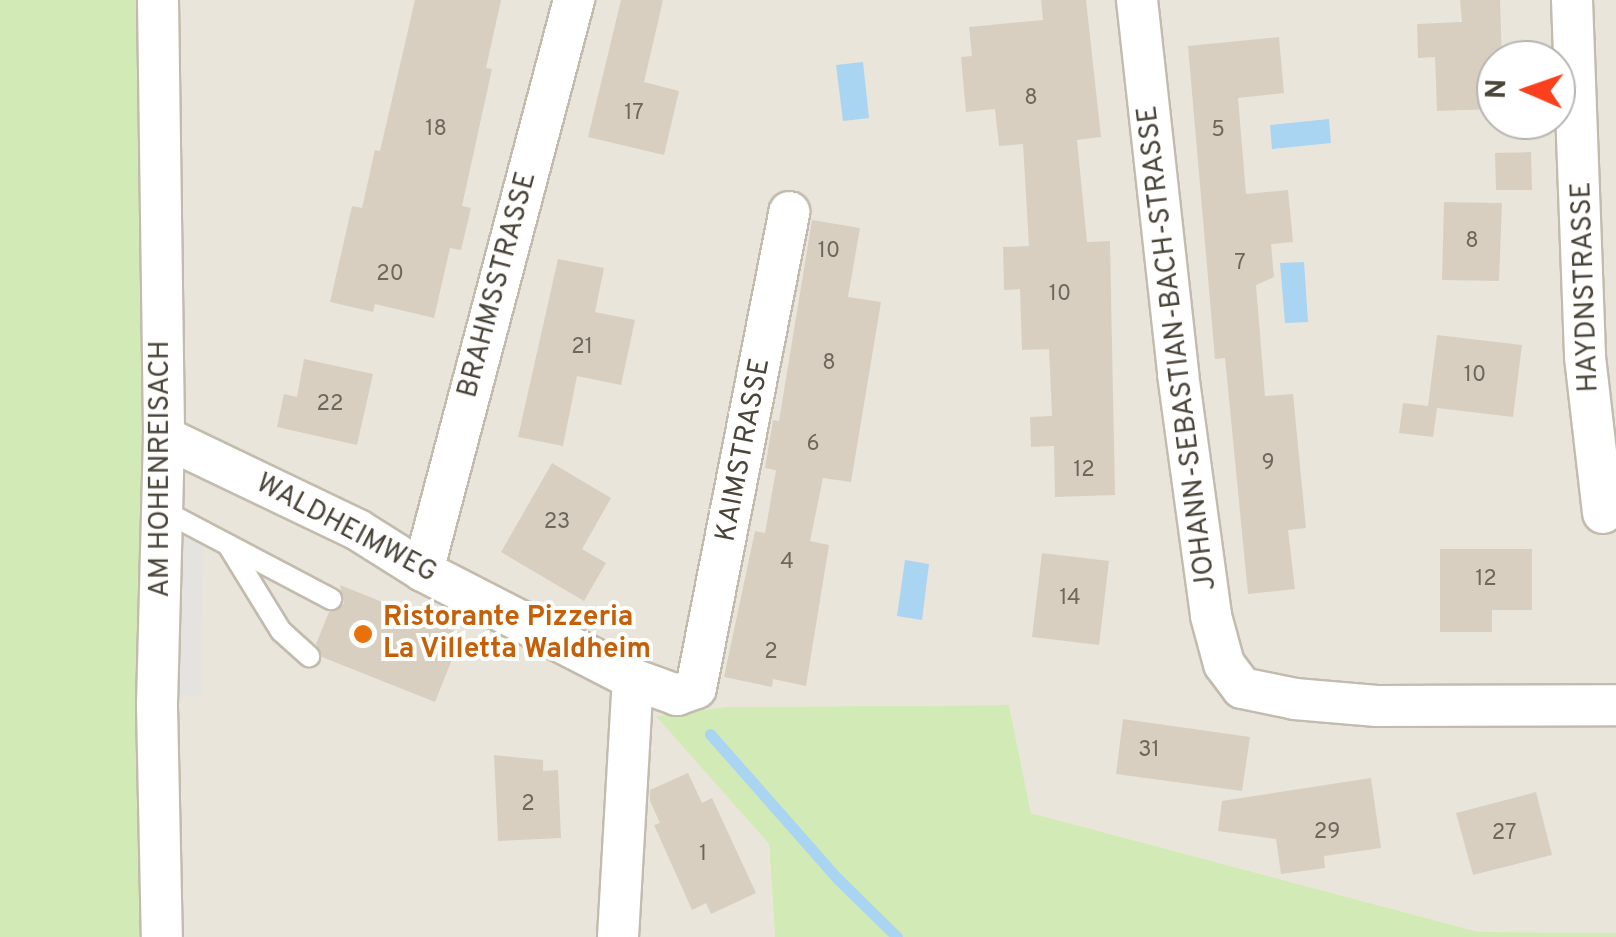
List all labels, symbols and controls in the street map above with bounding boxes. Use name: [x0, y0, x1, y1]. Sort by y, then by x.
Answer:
north arrow: [1476, 40, 1576, 140]
text: N: [1480, 78, 1516, 100]
house number: 8: [1024, 86, 1038, 112]
house number: 17: [624, 101, 644, 127]
street label: JOHANN-SEBASTIAN-BACH-STRASSE: [1132, 104, 1224, 592]
house number: 18: [425, 117, 447, 143]
house number: 5: [1211, 118, 1225, 144]
street label: BRAHMSSTRASSE: [452, 168, 544, 402]
street label: HAYDNSTRASSE: [1566, 181, 1606, 393]
house number: 8: [1465, 229, 1479, 255]
house number: 10: [818, 239, 840, 265]
house number: 7: [1234, 251, 1246, 277]
house number: 20: [376, 262, 404, 288]
house number: 10: [1049, 282, 1071, 308]
house number: 21: [571, 335, 593, 361]
street label: AM HOHENREISACH: [144, 340, 178, 598]
house number: 8: [822, 351, 836, 377]
street label: KAIMSTRASSE: [710, 355, 778, 545]
house number: 10: [1464, 363, 1486, 389]
house number: 22: [317, 392, 343, 418]
house number: 6: [806, 432, 820, 458]
house number: 9: [1261, 451, 1275, 477]
house number: 12: [1073, 458, 1095, 484]
street label: WALDHEIMWEG: [250, 467, 442, 591]
house number: 23: [544, 510, 570, 536]
house number: 4: [780, 550, 794, 576]
house number: 12: [1475, 567, 1497, 593]
house number: 14: [1059, 586, 1081, 612]
place label: Ristorante Pizzeria La Villetta Waldheim: [383, 601, 652, 667]
marker: Ristorante Pizzeria La Villetta Waldheim: [352, 623, 374, 645]
house number: 2: [764, 640, 778, 666]
house number: 31: [1138, 738, 1160, 764]
house number: 2: [521, 792, 535, 818]
house number: 29: [1314, 820, 1340, 846]
house number: 27: [1492, 821, 1516, 847]
house number: 1: [699, 842, 707, 868]

